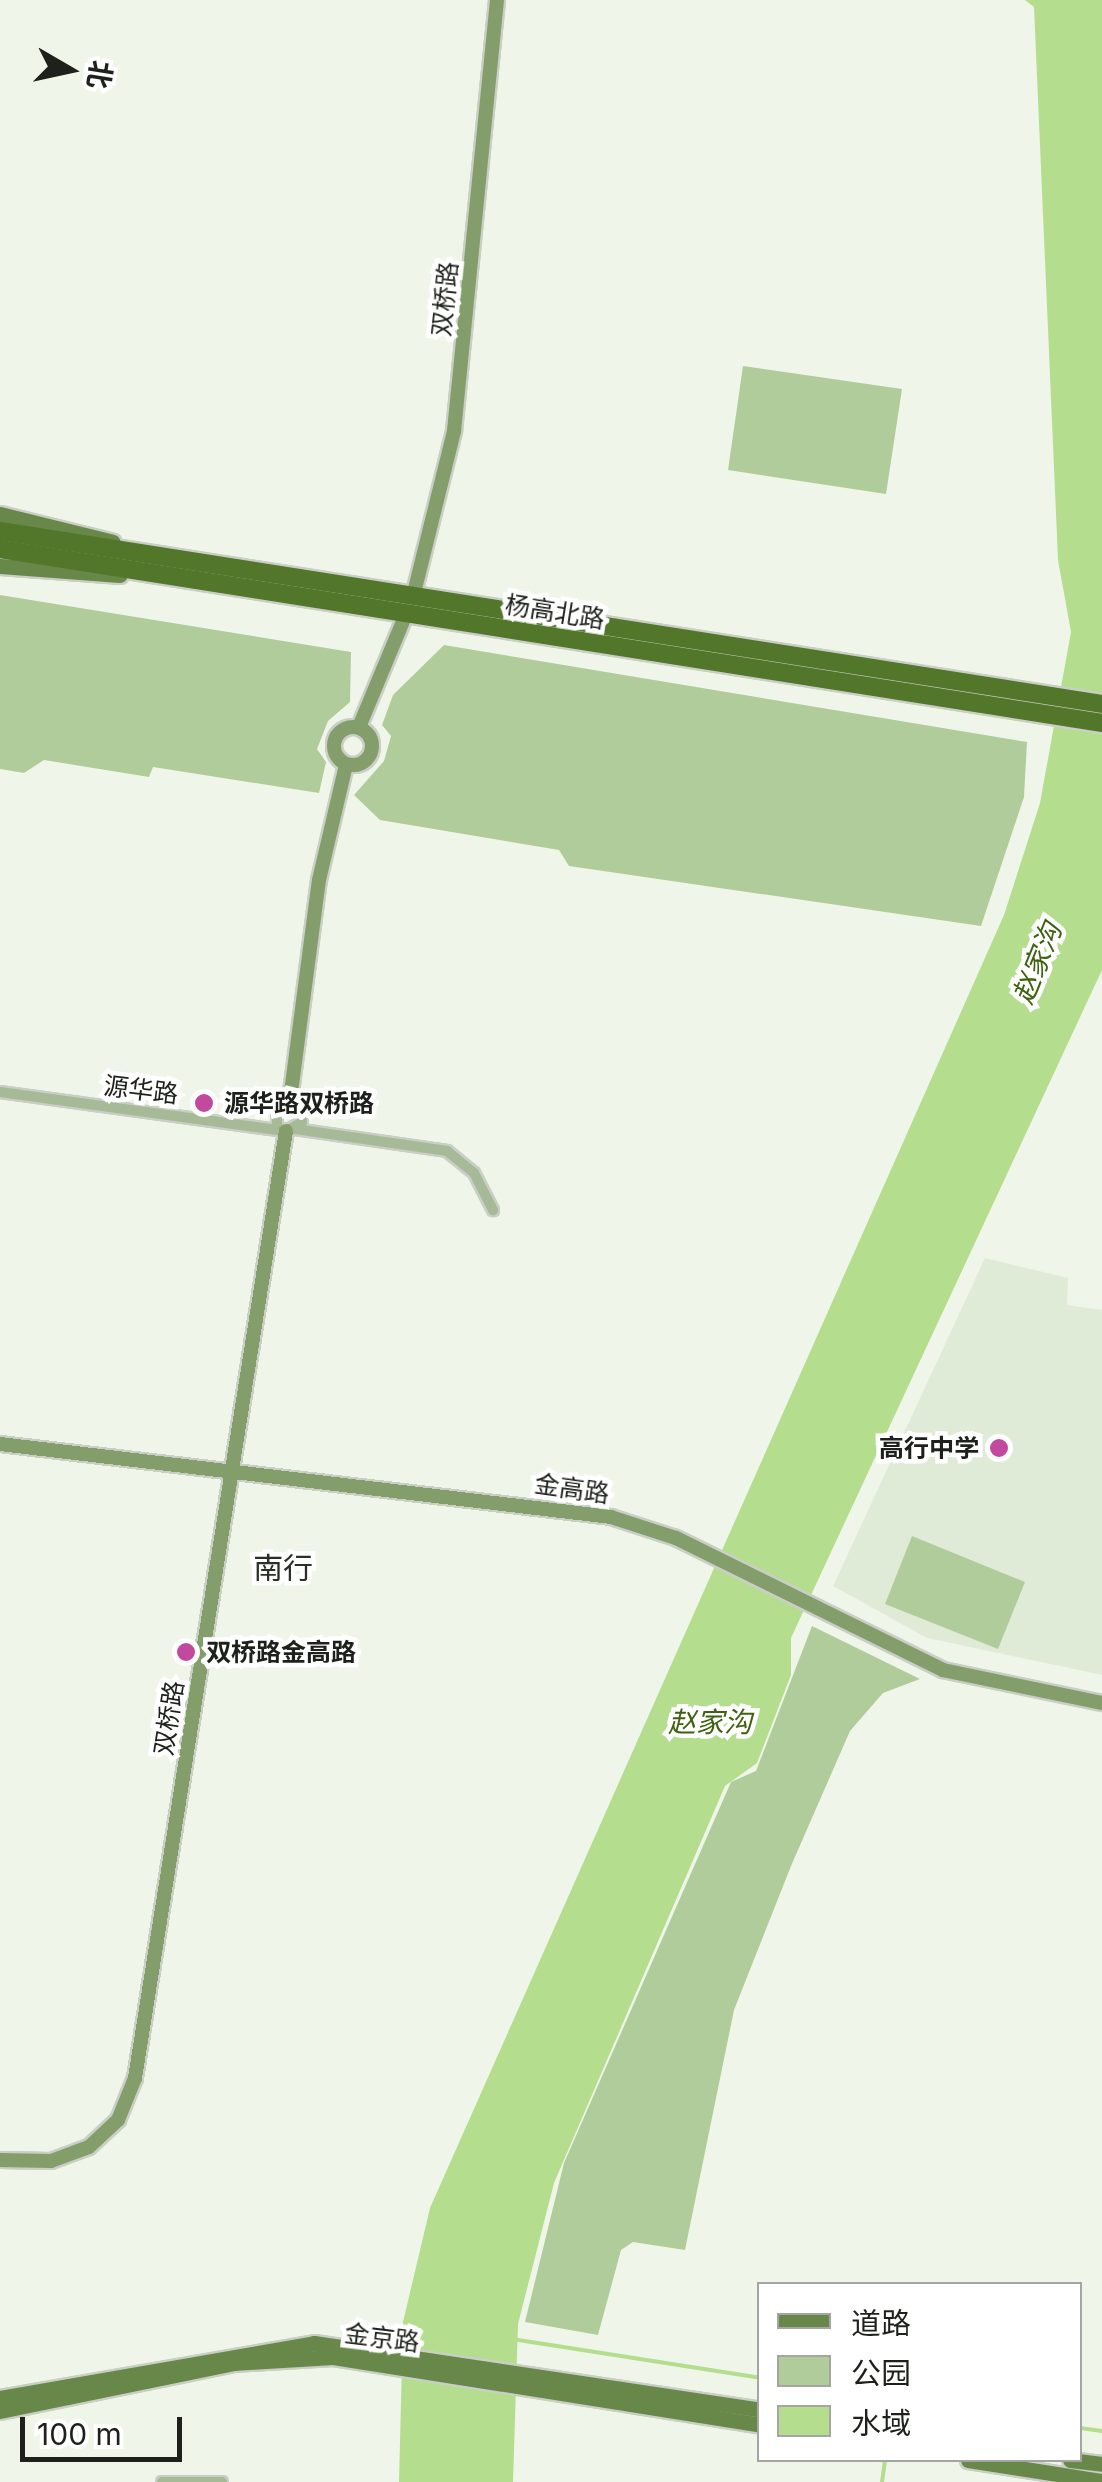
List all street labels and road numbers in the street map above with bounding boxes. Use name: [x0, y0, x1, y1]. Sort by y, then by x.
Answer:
street label: 双桥路: [426, 260, 464, 338]
street label: 杨高北路: [503, 589, 607, 635]
street label: 源华路: [102, 1071, 180, 1109]
street label: 金高路: [533, 1469, 611, 1509]
street label: 双桥路: [148, 1679, 190, 1757]
street label: 金京路: [343, 2319, 421, 2357]

